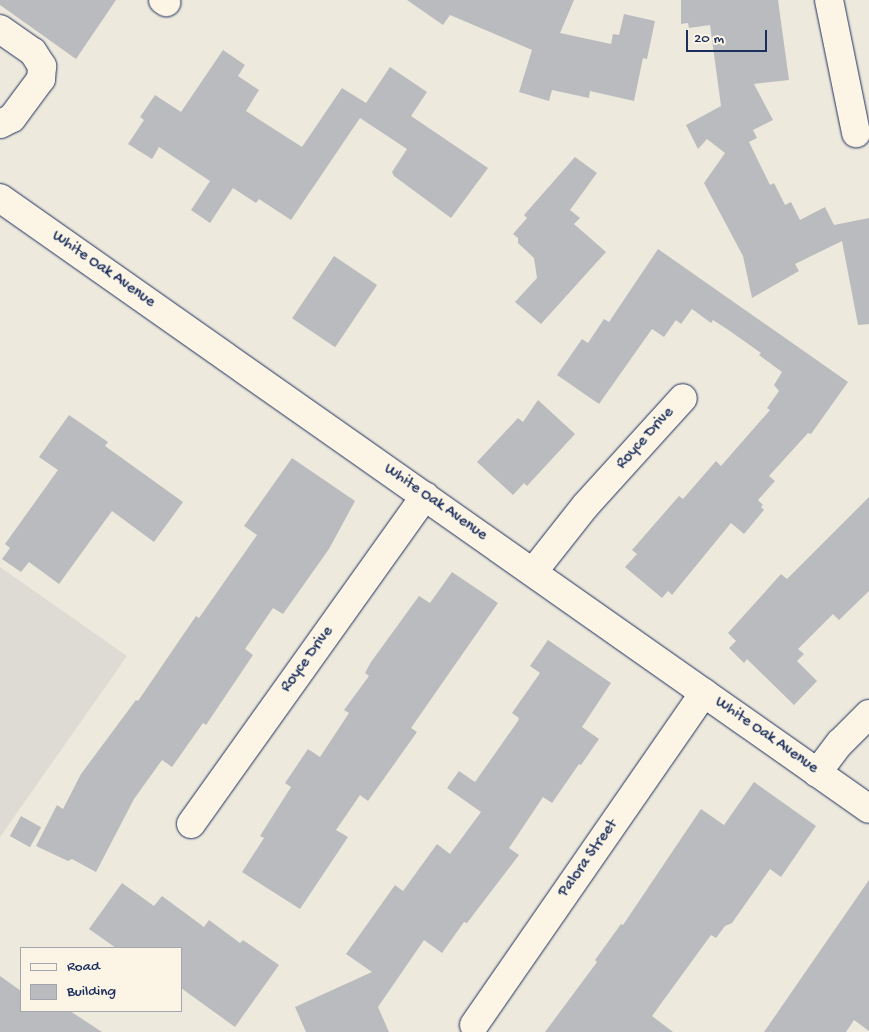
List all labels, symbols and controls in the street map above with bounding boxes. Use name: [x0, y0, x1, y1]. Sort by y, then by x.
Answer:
scale bar: [689, 20, 770, 52]
text: 20 m: [694, 30, 724, 48]
street label: White Oak Avenue: [48, 227, 158, 313]
street label: Royce Drive: [613, 404, 679, 474]
street label: White Oak Avenue: [380, 460, 490, 546]
street label: Royce Drive: [278, 623, 338, 697]
street label: White Oak Avenue: [711, 693, 821, 779]
street label: Palora Street: [555, 816, 623, 902]
legend: [20, 947, 182, 1012]
text: Road: [67, 958, 100, 976]
text: Building: [67, 983, 116, 1001]

